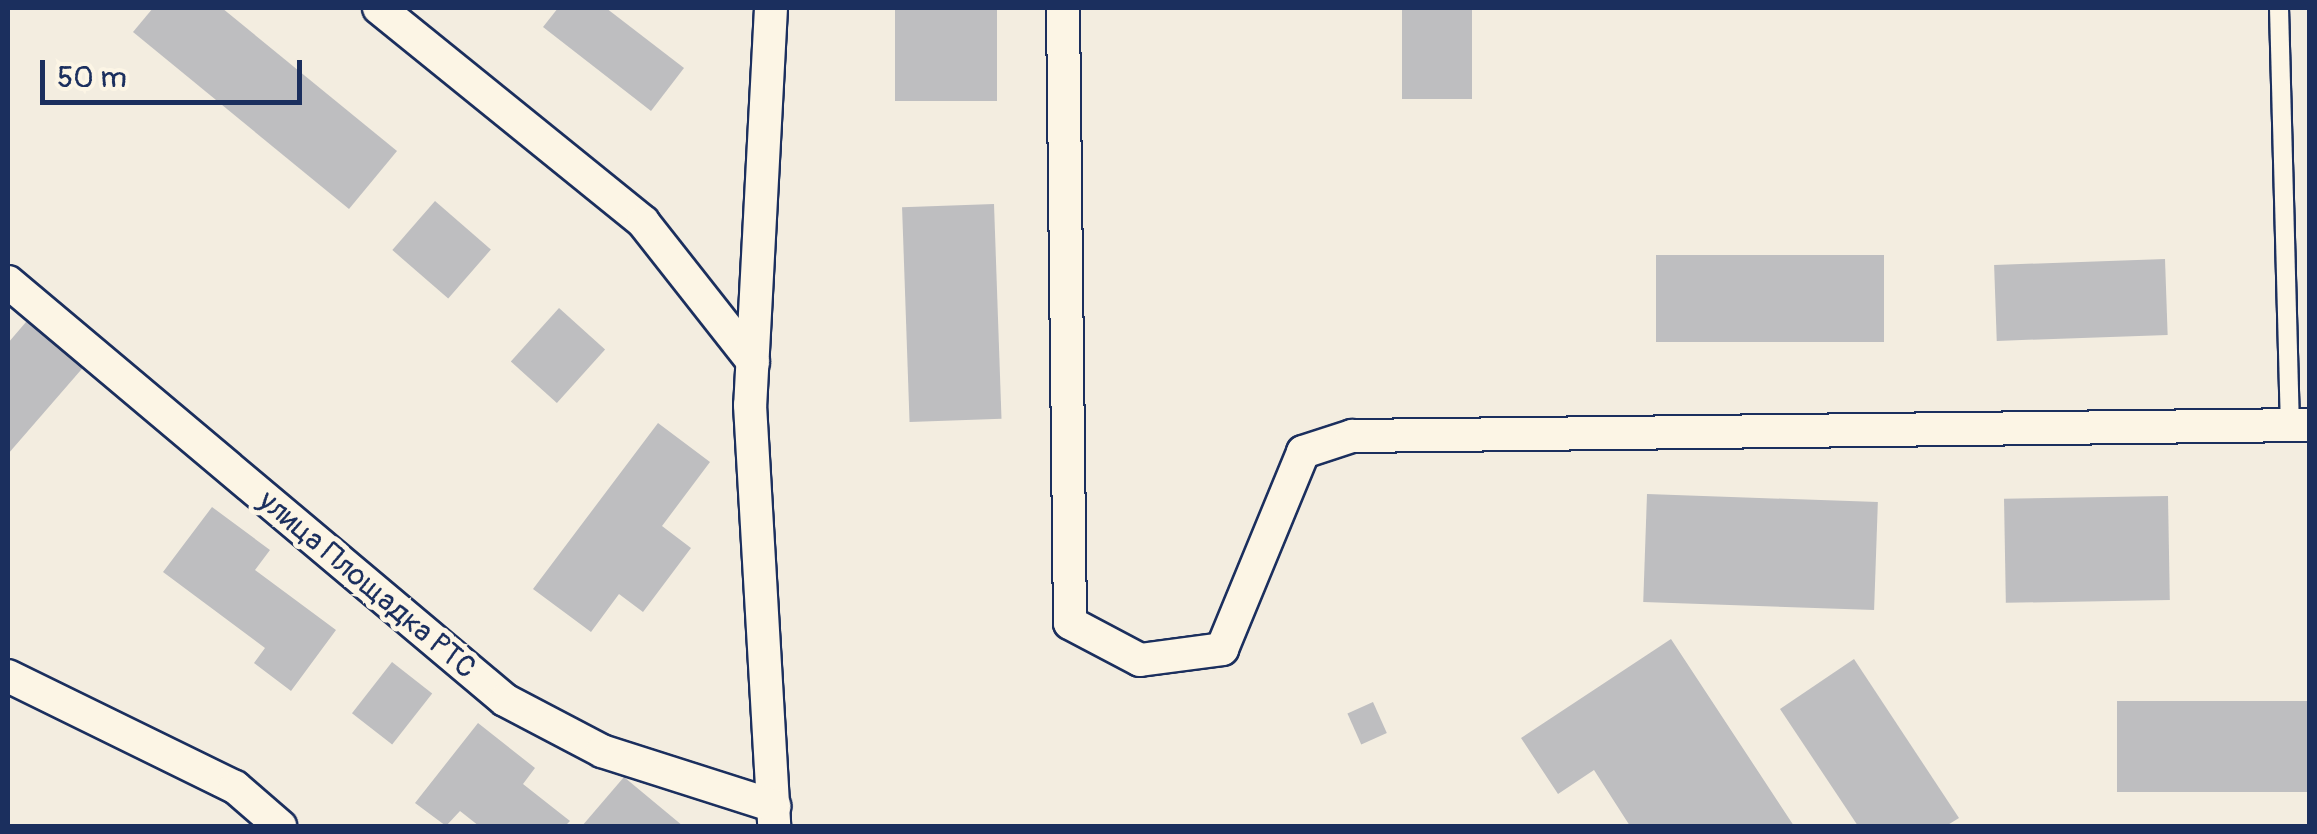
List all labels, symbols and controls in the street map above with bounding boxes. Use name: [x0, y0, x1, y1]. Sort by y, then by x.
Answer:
scale bar: [45, 40, 308, 102]
text: 50 m: [57, 59, 127, 96]
street label: улица Площадка РТС: [251, 483, 483, 687]

